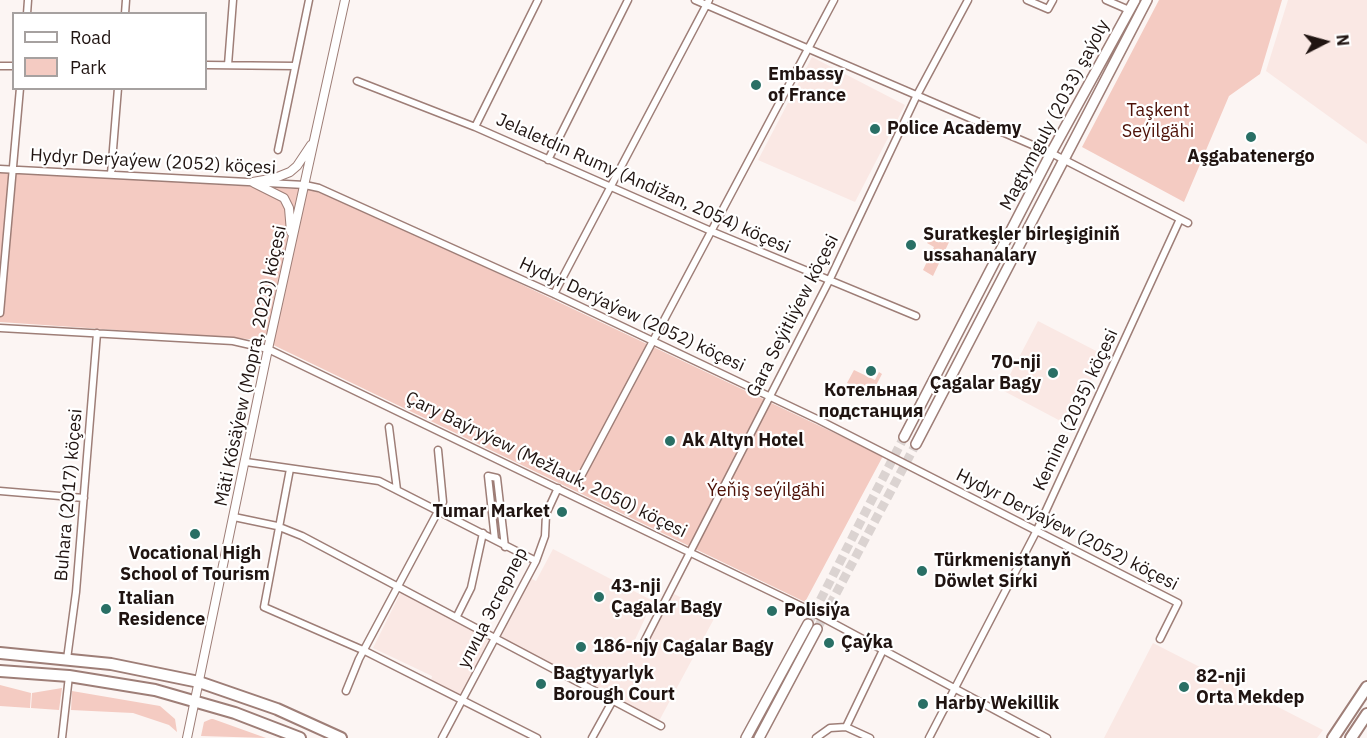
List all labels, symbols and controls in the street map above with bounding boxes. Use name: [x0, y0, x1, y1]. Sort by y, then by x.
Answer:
legend: [12, 12, 207, 90]
north arrow: [1295, 12, 1355, 72]
street label: Magtymguly (2033) şaýoly: [996, 16, 1114, 214]
text: Road: [70, 26, 111, 49]
text: N: [1332, 33, 1353, 47]
text: Park: [70, 56, 106, 79]
place label: Embassy of France: [768, 64, 846, 106]
marker: Embassy of France: [749, 78, 763, 92]
park label: Taşkent Seýilgähi: [1122, 100, 1194, 142]
street label: Jelaletdin Rumy (Andižan, 2054) köçesi: [493, 109, 793, 259]
place label: Police Academy: [887, 118, 1021, 140]
marker: Police Academy: [868, 122, 882, 136]
marker: Aşgabatenergo: [1244, 130, 1258, 144]
street label: Hydyr Derýaýew (2052) köçesi: [29, 145, 277, 179]
place label: Aşgabatenergo: [1187, 146, 1315, 168]
street label: Mäti Kösäýew (Mopra, 2023) köçesi: [211, 223, 291, 509]
place label: Suratkeşler birleşiginiň ussahanalary: [923, 224, 1120, 266]
street label: Gara Seýitliýew köçesi: [743, 231, 843, 401]
marker: Suratkeşler birleşiginiň ussahanalary: [904, 238, 918, 252]
street label: Hydyr Derýaýew (2052) köçesi: [516, 253, 748, 377]
street label: Kemine (2035) köçesi: [1029, 326, 1123, 494]
place label: 70-nji Çagalar Bagy: [930, 352, 1041, 394]
marker: Котельная подстанция: [864, 364, 878, 378]
marker: 70-nji Çagalar Bagy: [1046, 366, 1060, 380]
place label: Котельная подстанция: [819, 380, 923, 422]
street label: Çary Baýryýew (Mežlauk, 2050) köçesi: [402, 387, 690, 543]
street label: Buhara (2017) köçesi: [51, 408, 87, 582]
place label: Ak Altyn Hotel: [682, 430, 804, 452]
marker: Ak Altyn Hotel: [663, 434, 677, 448]
street label: Hydyr Derýaýew (2052) köçesi: [952, 464, 1182, 596]
park label: Ýeňiş seýilgähi: [707, 480, 825, 502]
place label: Tumar Market: [433, 501, 550, 523]
marker: Tumar Market: [555, 505, 569, 519]
marker: Vocational High School of Tourism: [188, 527, 202, 541]
place label: Vocational High School of Tourism: [120, 543, 270, 586]
street label: улица Эсгерлер: [453, 544, 533, 672]
place label: Türkmenistanyň Döwlet Sirki: [934, 550, 1071, 592]
marker: Türkmenistanyň Döwlet Sirki: [915, 564, 929, 578]
place label: 43-nji Çagalar Bagy: [611, 576, 722, 618]
place label: Italian Residence: [118, 588, 205, 630]
marker: 43-nji Çagalar Bagy: [592, 590, 606, 604]
place label: Polisiýa: [784, 600, 850, 622]
marker: Italian Residence: [99, 602, 113, 616]
marker: Polisiýa: [765, 604, 779, 618]
place label: Çaýka: [841, 632, 893, 654]
place label: 186-njy Cagalar Bagy: [593, 636, 774, 658]
marker: Çaýka: [822, 636, 836, 650]
marker: 186-njy Cagalar Bagy: [574, 640, 588, 654]
place label: Bagtyyarlyk Borough Court: [553, 663, 675, 706]
place label: 82-nji Orta Mekdep: [1196, 666, 1304, 708]
marker: Bagtyyarlyk Borough Court: [534, 677, 548, 691]
marker: 82-nji Orta Mekdep: [1177, 680, 1191, 694]
place label: Harby Wekillik: [935, 693, 1059, 715]
marker: Harby Wekillik: [916, 697, 930, 711]

